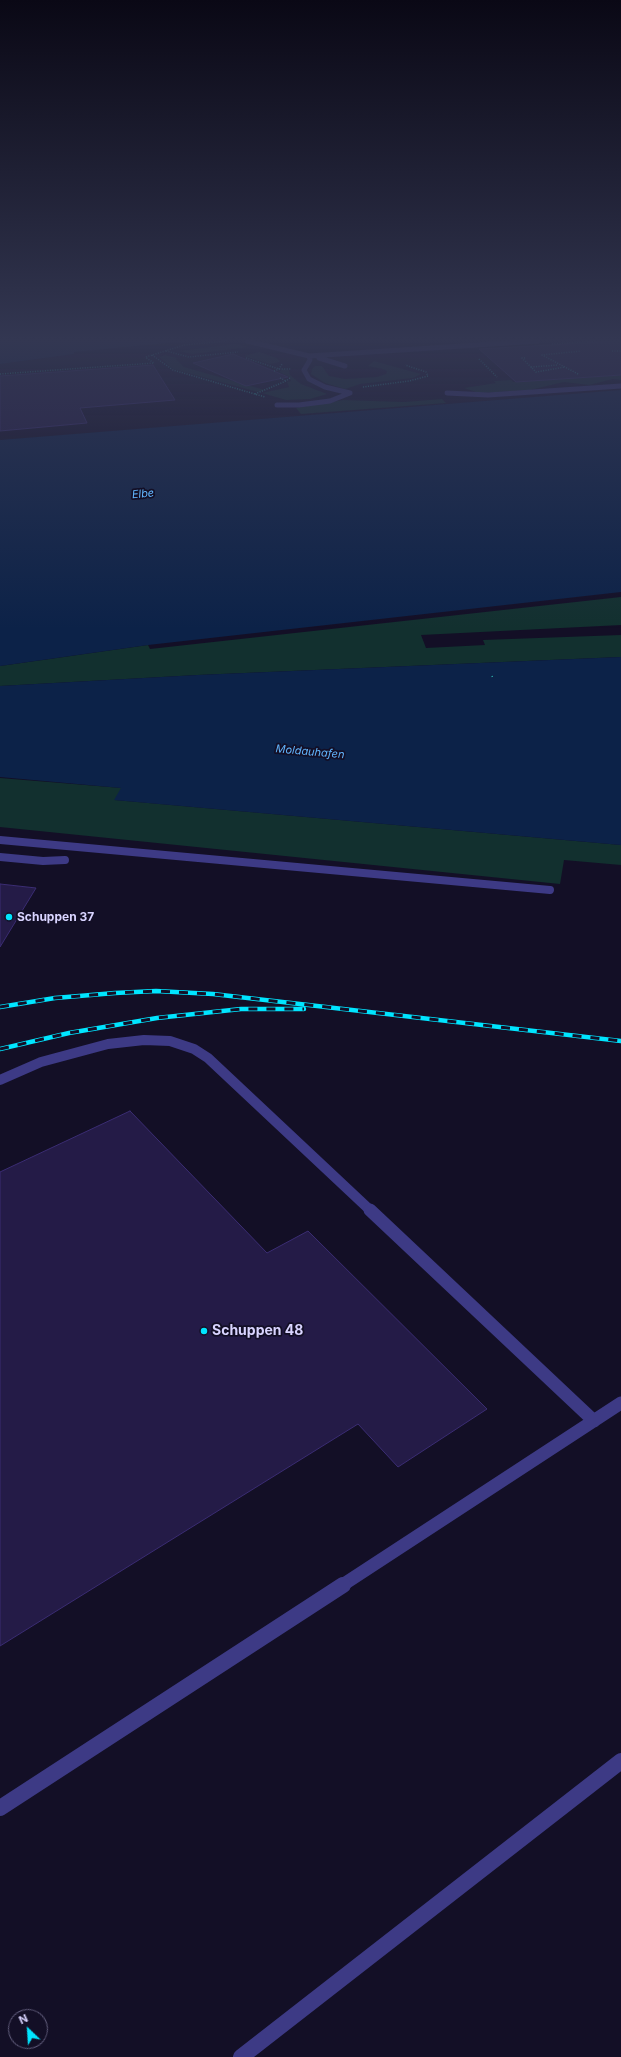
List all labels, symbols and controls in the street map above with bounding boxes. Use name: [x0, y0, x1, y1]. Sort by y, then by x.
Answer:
water label: Elbe: [131, 486, 155, 502]
water label: Moldauhafen: [275, 742, 345, 762]
place label: Schuppen 37: [17, 910, 94, 924]
marker: Schuppen 37: [4, 912, 14, 922]
place label: Schuppen 48: [212, 1323, 303, 1339]
marker: Schuppen 48: [199, 1326, 209, 1336]
north arrow: [8, 2009, 48, 2049]
text: N: [17, 2011, 30, 2027]

